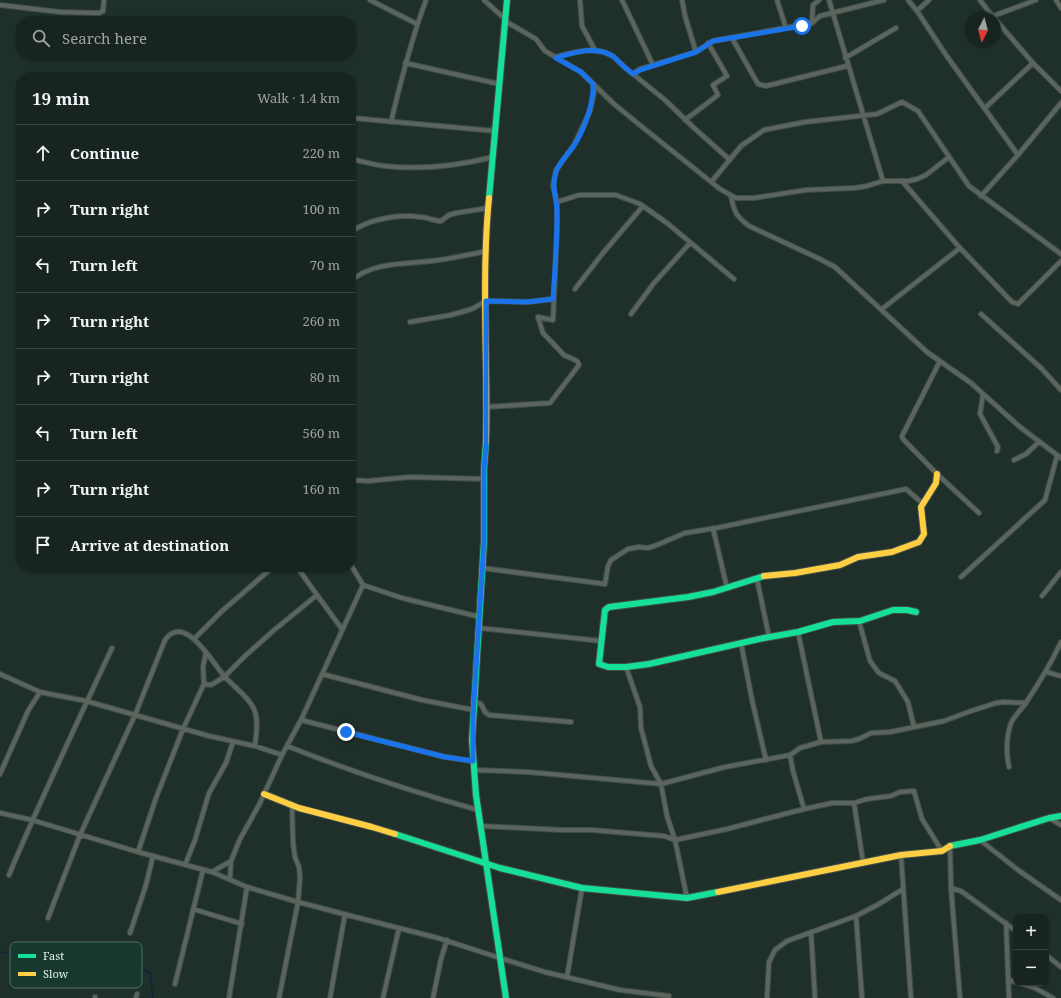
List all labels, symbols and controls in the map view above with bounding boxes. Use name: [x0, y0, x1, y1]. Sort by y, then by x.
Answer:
north arrow: [965, 12, 1001, 48]
search box: [16, 16, 356, 60]
route start: [793, 17, 811, 35]
icon: search: [30, 27, 52, 49]
text: Search here: [62, 28, 147, 48]
text: 19 min: [32, 87, 90, 110]
text: Walk · 1.4 km: [257, 89, 340, 107]
icon: ahead: [32, 142, 54, 164]
text: Continue: [70, 143, 139, 163]
text: 220 m: [303, 144, 340, 162]
icon: right: [32, 198, 54, 220]
text: Turn right: [70, 199, 149, 219]
text: 100 m: [303, 200, 340, 218]
icon: left: [32, 254, 54, 276]
text: Turn left: [70, 255, 138, 275]
text: 70 m: [310, 256, 340, 274]
icon: right: [32, 310, 54, 332]
text: Turn right: [70, 311, 149, 331]
text: 260 m: [303, 312, 340, 330]
icon: right: [32, 366, 54, 388]
text: Turn right: [70, 367, 149, 387]
text: 80 m: [310, 368, 340, 386]
icon: left: [32, 422, 54, 444]
text: Turn left: [70, 423, 138, 443]
text: 560 m: [303, 424, 340, 442]
icon: right: [32, 478, 54, 500]
text: Turn right: [70, 479, 149, 499]
text: 160 m: [303, 480, 340, 498]
icon: arrive: [32, 534, 54, 556]
text: Arrive at destination: [70, 535, 229, 555]
route end: [337, 723, 355, 741]
map controls: [1013, 914, 1049, 986]
button: +: [1013, 914, 1049, 950]
legend: [10, 942, 142, 988]
text: Fast: [43, 948, 64, 963]
button: −: [1013, 950, 1049, 986]
text: Slow: [43, 966, 69, 981]

